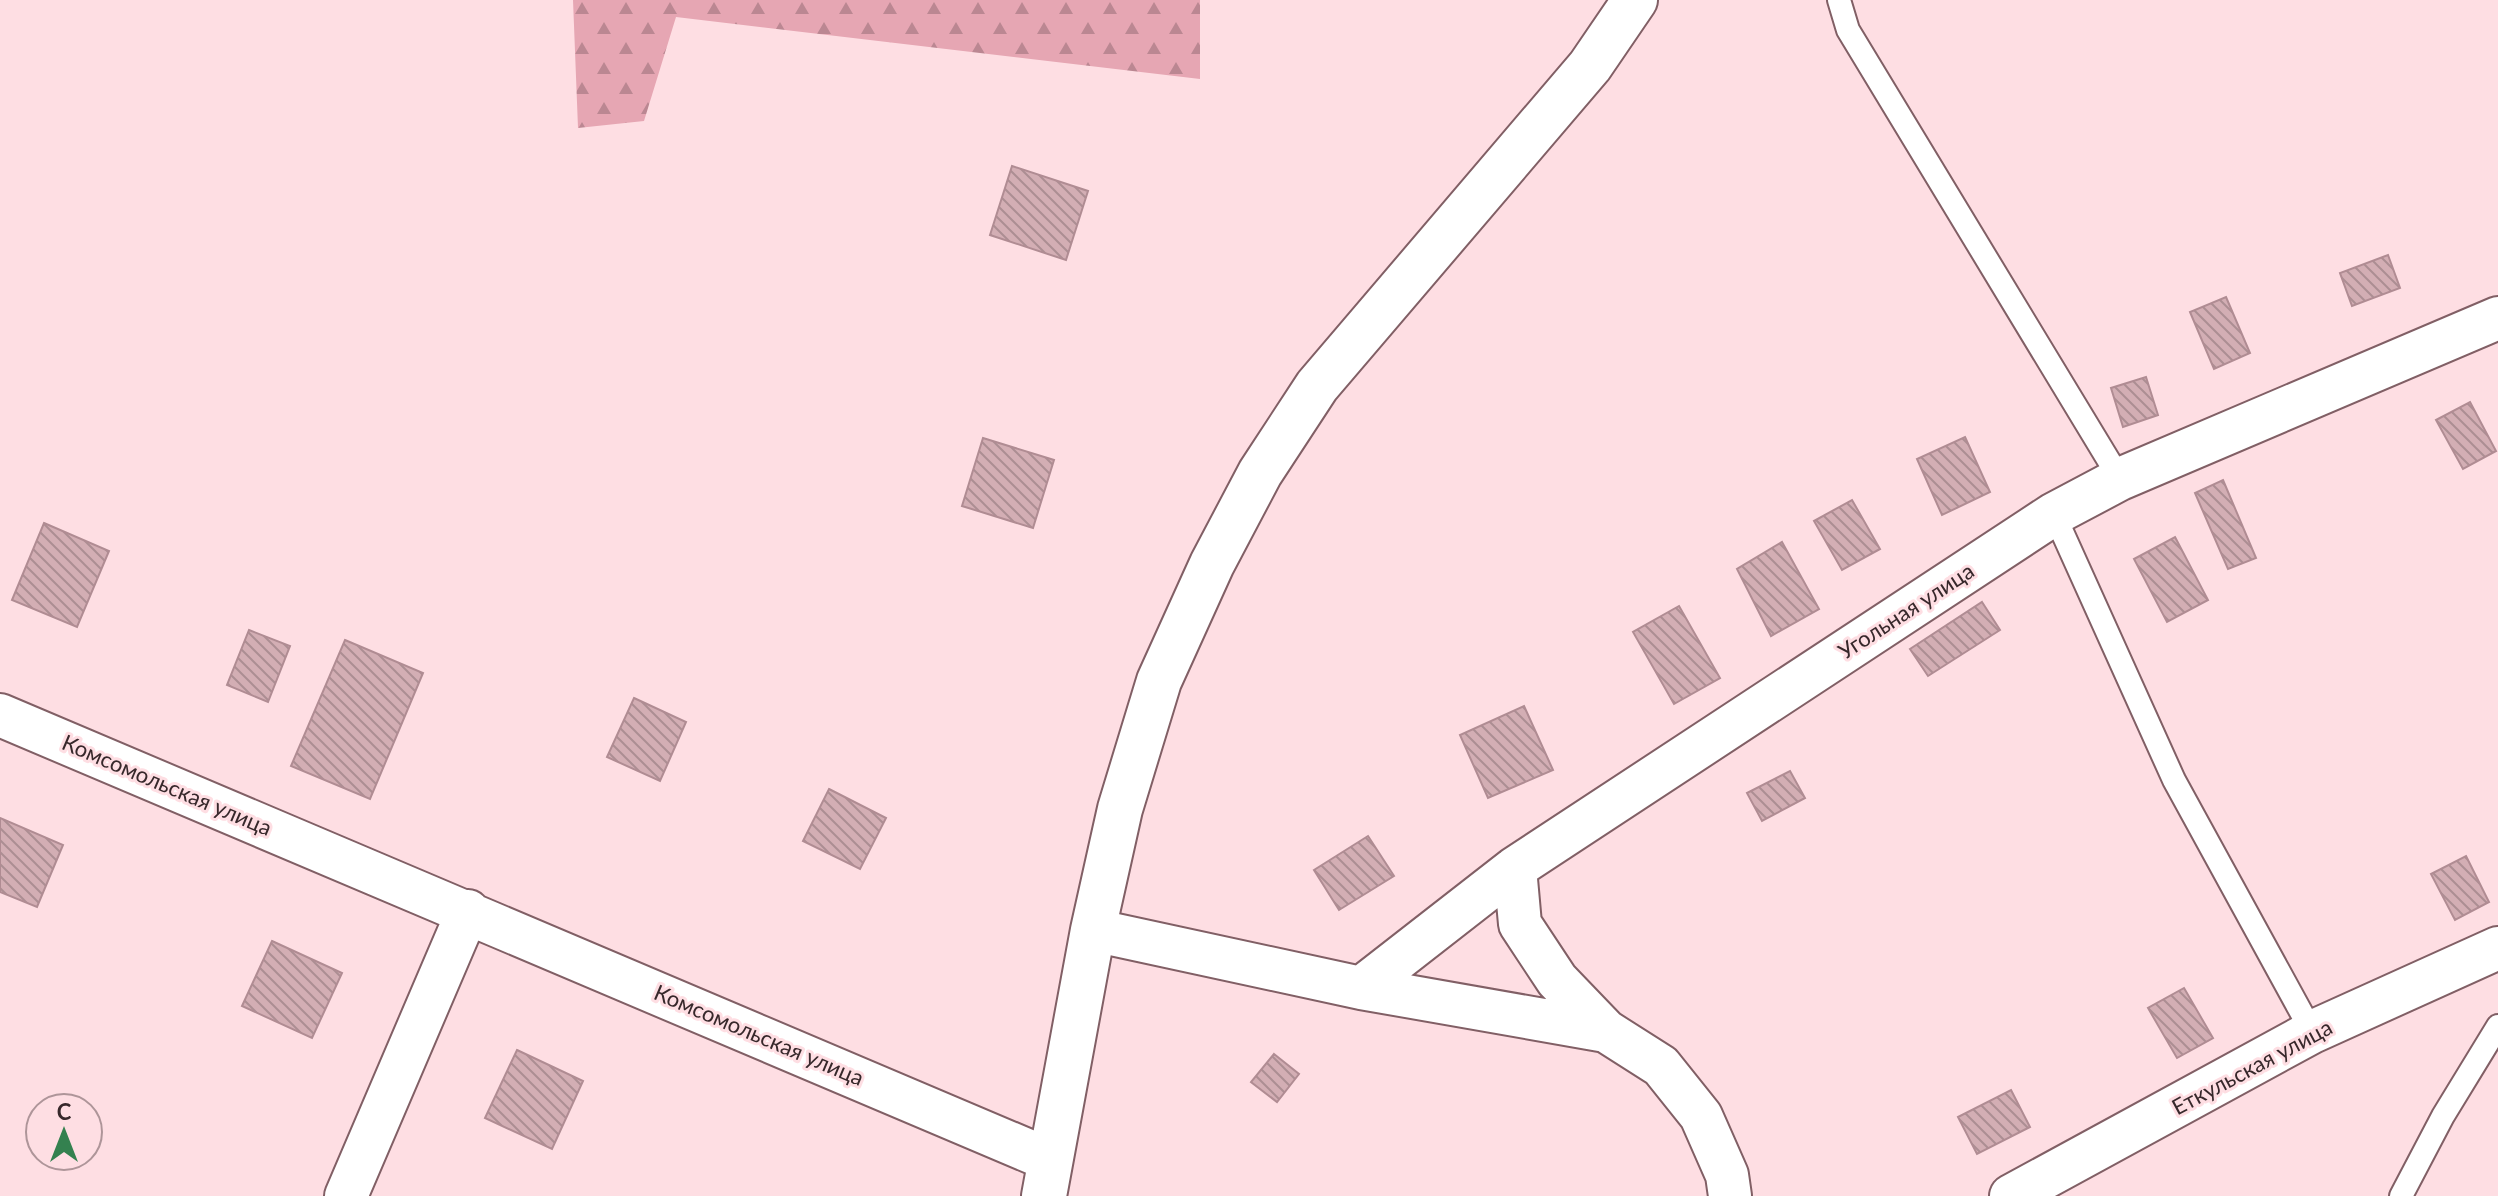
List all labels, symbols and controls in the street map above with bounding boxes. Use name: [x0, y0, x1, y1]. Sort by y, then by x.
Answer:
street label: Угольная улица: [1833, 557, 1979, 664]
street label: Комсомольская улица: [58, 728, 276, 841]
street label: Комсомольская улица: [650, 978, 868, 1091]
street label: Еткульская улица: [2167, 1013, 2337, 1120]
north arrow: [24, 1092, 104, 1172]
text: С: [57, 1098, 72, 1125]

